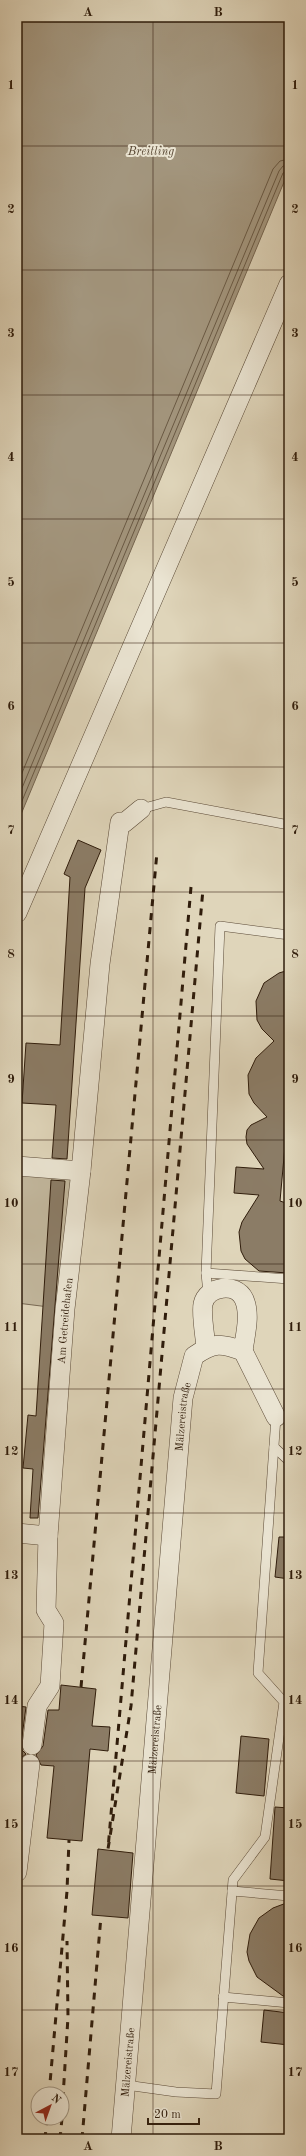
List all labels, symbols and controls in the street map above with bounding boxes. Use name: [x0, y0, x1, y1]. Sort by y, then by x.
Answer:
text: A: [83, 6, 93, 19]
text: B: [213, 6, 223, 19]
text: 1: [7, 79, 15, 92]
text: 1: [291, 79, 299, 92]
water label: Breitling: [127, 146, 174, 158]
text: 2: [7, 203, 15, 216]
text: 2: [291, 203, 299, 216]
text: 3: [7, 327, 15, 340]
text: 3: [291, 327, 299, 340]
text: 4: [7, 451, 15, 464]
text: 4: [291, 451, 299, 464]
text: 5: [7, 576, 15, 589]
text: 5: [291, 576, 299, 589]
text: 6: [7, 700, 15, 713]
text: 6: [291, 700, 299, 713]
text: 7: [7, 824, 15, 837]
text: 7: [291, 824, 299, 837]
text: 8: [7, 948, 15, 961]
text: 8: [291, 948, 299, 961]
text: 9: [7, 1073, 15, 1086]
text: 9: [291, 1073, 299, 1086]
text: 10: [3, 1197, 19, 1210]
text: 10: [287, 1197, 303, 1210]
street label: Am Getreidehafen: [57, 1277, 76, 1364]
text: 11: [3, 1321, 19, 1334]
text: 11: [287, 1321, 303, 1334]
street label: Mälzereistraße: [175, 1381, 194, 1452]
text: 12: [3, 1445, 19, 1458]
text: 12: [287, 1445, 303, 1458]
text: 13: [3, 1569, 19, 1582]
text: 13: [287, 1569, 303, 1582]
text: 14: [3, 1694, 19, 1707]
text: 14: [287, 1694, 303, 1707]
street label: Mälzereistraße: [148, 1704, 164, 1775]
text: 15: [3, 1818, 19, 1831]
text: 15: [287, 1818, 303, 1831]
text: 16: [3, 1942, 19, 1955]
text: 16: [287, 1942, 303, 1955]
street label: Mälzereistraße: [121, 2027, 137, 2098]
text: 17: [3, 2066, 19, 2079]
text: 17: [287, 2066, 303, 2079]
north arrow: [30, 2086, 70, 2126]
text: N: [49, 2093, 63, 2107]
scale bar: [148, 2100, 199, 2126]
text: 20 m: [154, 2109, 181, 2121]
text: A: [83, 2140, 93, 2153]
text: B: [213, 2140, 223, 2153]

